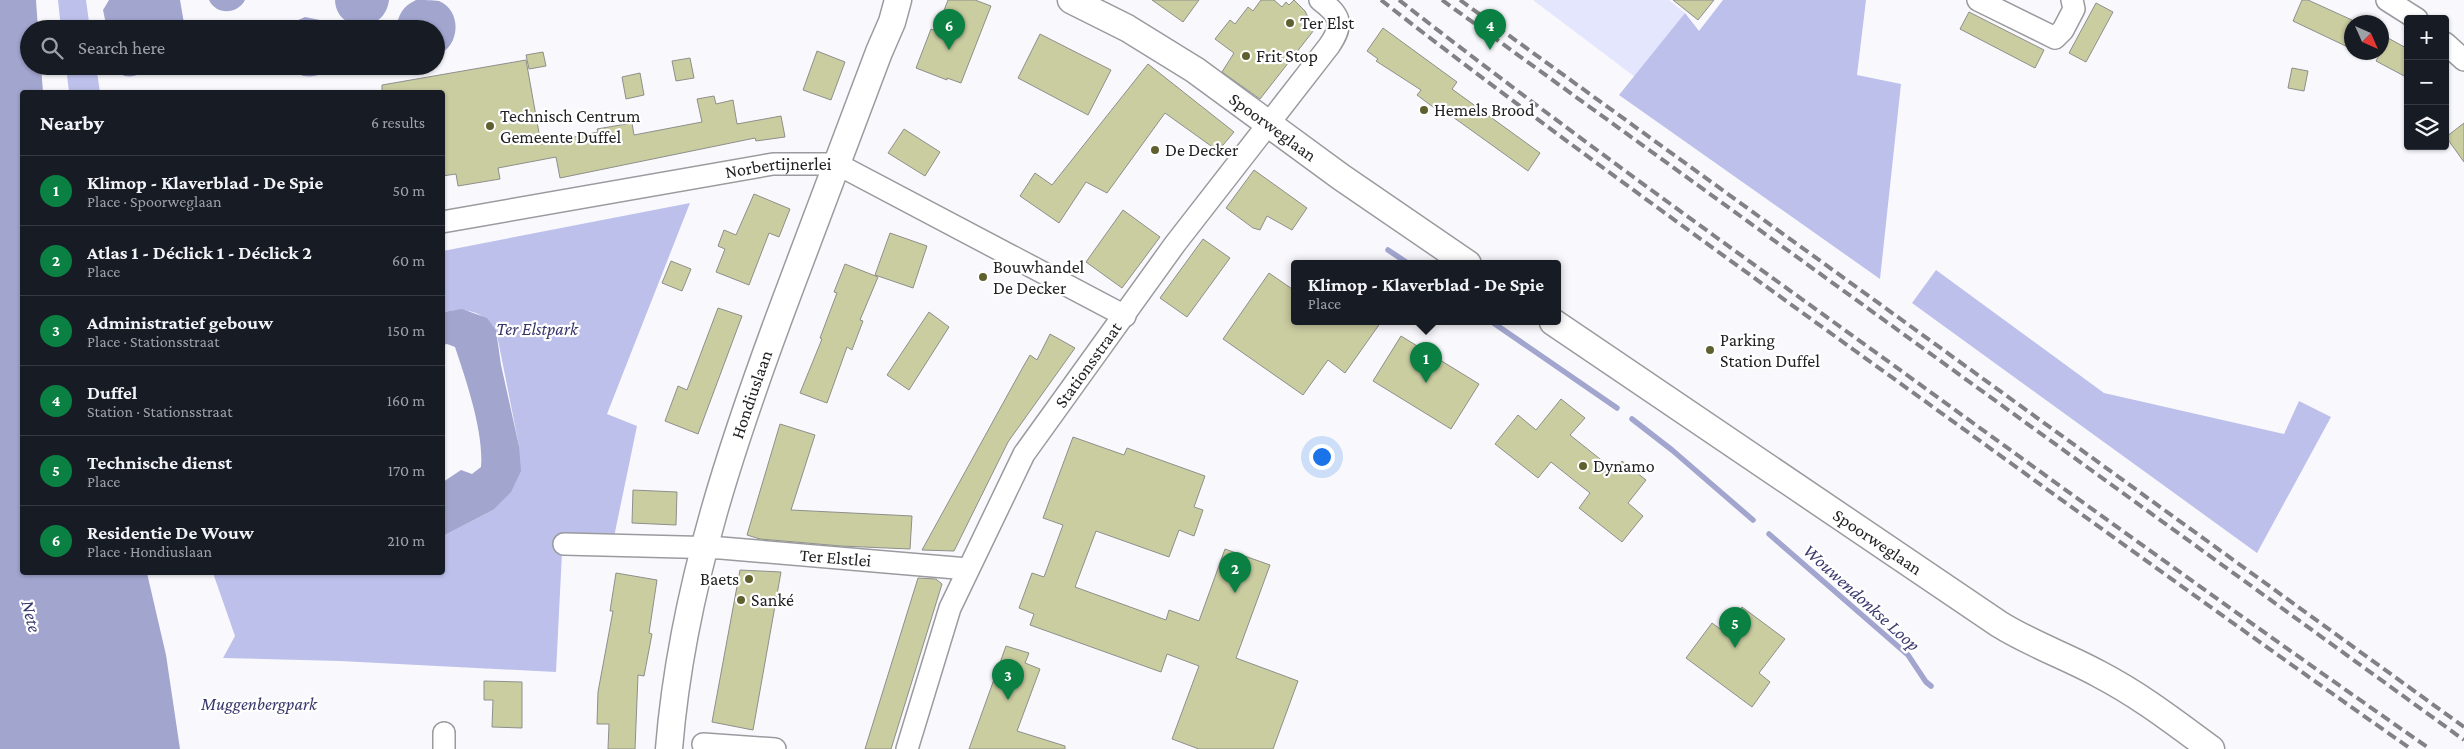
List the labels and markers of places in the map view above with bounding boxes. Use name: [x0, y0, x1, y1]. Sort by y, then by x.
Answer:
pin: 6: [933, 9, 965, 50]
pin: 4: [1474, 9, 1506, 50]
place label: Ter Elst: [1300, 13, 1355, 33]
marker: Ter Elst: [1284, 17, 1296, 29]
place label: Frit Stop: [1256, 46, 1318, 66]
marker: Frit Stop: [1240, 50, 1252, 62]
place label: Hemels Brood: [1434, 100, 1535, 120]
marker: Hemels Brood: [1418, 104, 1430, 116]
place label: Technisch Centrum Gemeente Duffel: [500, 106, 641, 147]
marker: Technisch Centrum Gemeente Duffel: [484, 120, 496, 132]
place label: De Decker: [1165, 140, 1239, 160]
marker: De Decker: [1149, 144, 1161, 156]
place label: Bouwhandel De Decker: [993, 257, 1085, 298]
marker: Bouwhandel De Decker: [977, 271, 989, 283]
place label: Parking Station Duffel: [1720, 330, 1820, 371]
pin: 1: [1410, 342, 1442, 383]
marker: Parking Station Duffel: [1704, 344, 1716, 356]
place label: Dynamo: [1593, 456, 1655, 476]
marker: Dynamo: [1577, 460, 1589, 472]
pin: 2: [1219, 552, 1251, 593]
place label: Baets: [700, 569, 739, 589]
marker: Baets: [743, 573, 755, 585]
place label: Sanké: [751, 590, 794, 610]
marker: Sanké: [735, 594, 747, 606]
pin: 5: [1719, 607, 1751, 648]
pin: 3: [992, 659, 1024, 700]

